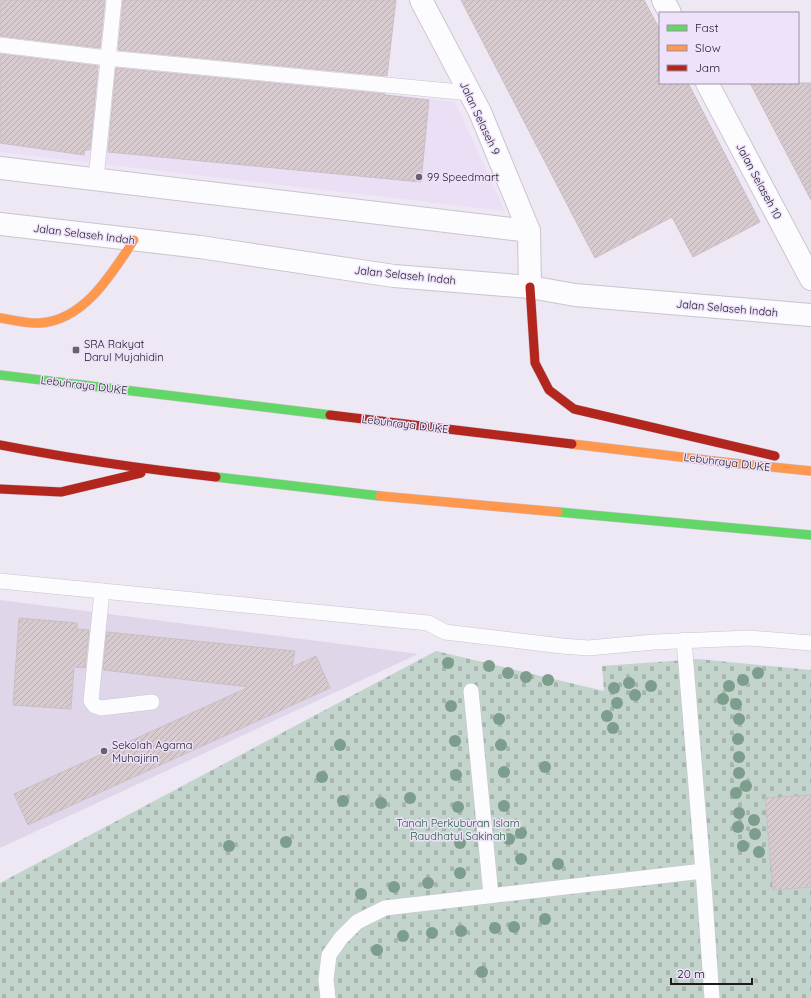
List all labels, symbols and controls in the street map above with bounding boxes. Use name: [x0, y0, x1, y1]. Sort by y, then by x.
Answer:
legend: [659, 12, 799, 84]
text: Fast: [695, 20, 719, 35]
text: Slow: [695, 40, 721, 55]
text: Jam: [695, 60, 720, 75]
street label: Jalan Selaseh 9: [457, 79, 503, 157]
street label: Jalan Selaseh 10: [733, 140, 785, 222]
place label: 99 Speedmart: [427, 170, 499, 184]
marker: 99 Speedmart: [414, 172, 424, 182]
street label: Jalan Selaseh Indah: [32, 221, 136, 247]
street label: Jalan Selaseh Indah: [353, 263, 457, 287]
street label: Jalan Selaseh Indah: [675, 297, 779, 319]
place label: SRA Rakyat Darul Mujahidin: [84, 337, 164, 364]
marker: SRA Rakyat Darul Mujahidin: [71, 345, 81, 355]
street label: Lebuhraya DUKE: [40, 373, 128, 397]
street label: Lebuhraya DUKE: [361, 412, 449, 436]
street label: Lebuhraya DUKE: [683, 450, 771, 474]
place label: Sekolah Agama Muhajirin: [112, 738, 192, 765]
marker: Sekolah Agama Muhajirin: [99, 746, 109, 756]
park label: Tanah Perkuburan Islam Raudhatul Sakinah: [396, 816, 520, 843]
scale bar: [671, 960, 752, 986]
text: 20 m: [677, 966, 705, 981]

